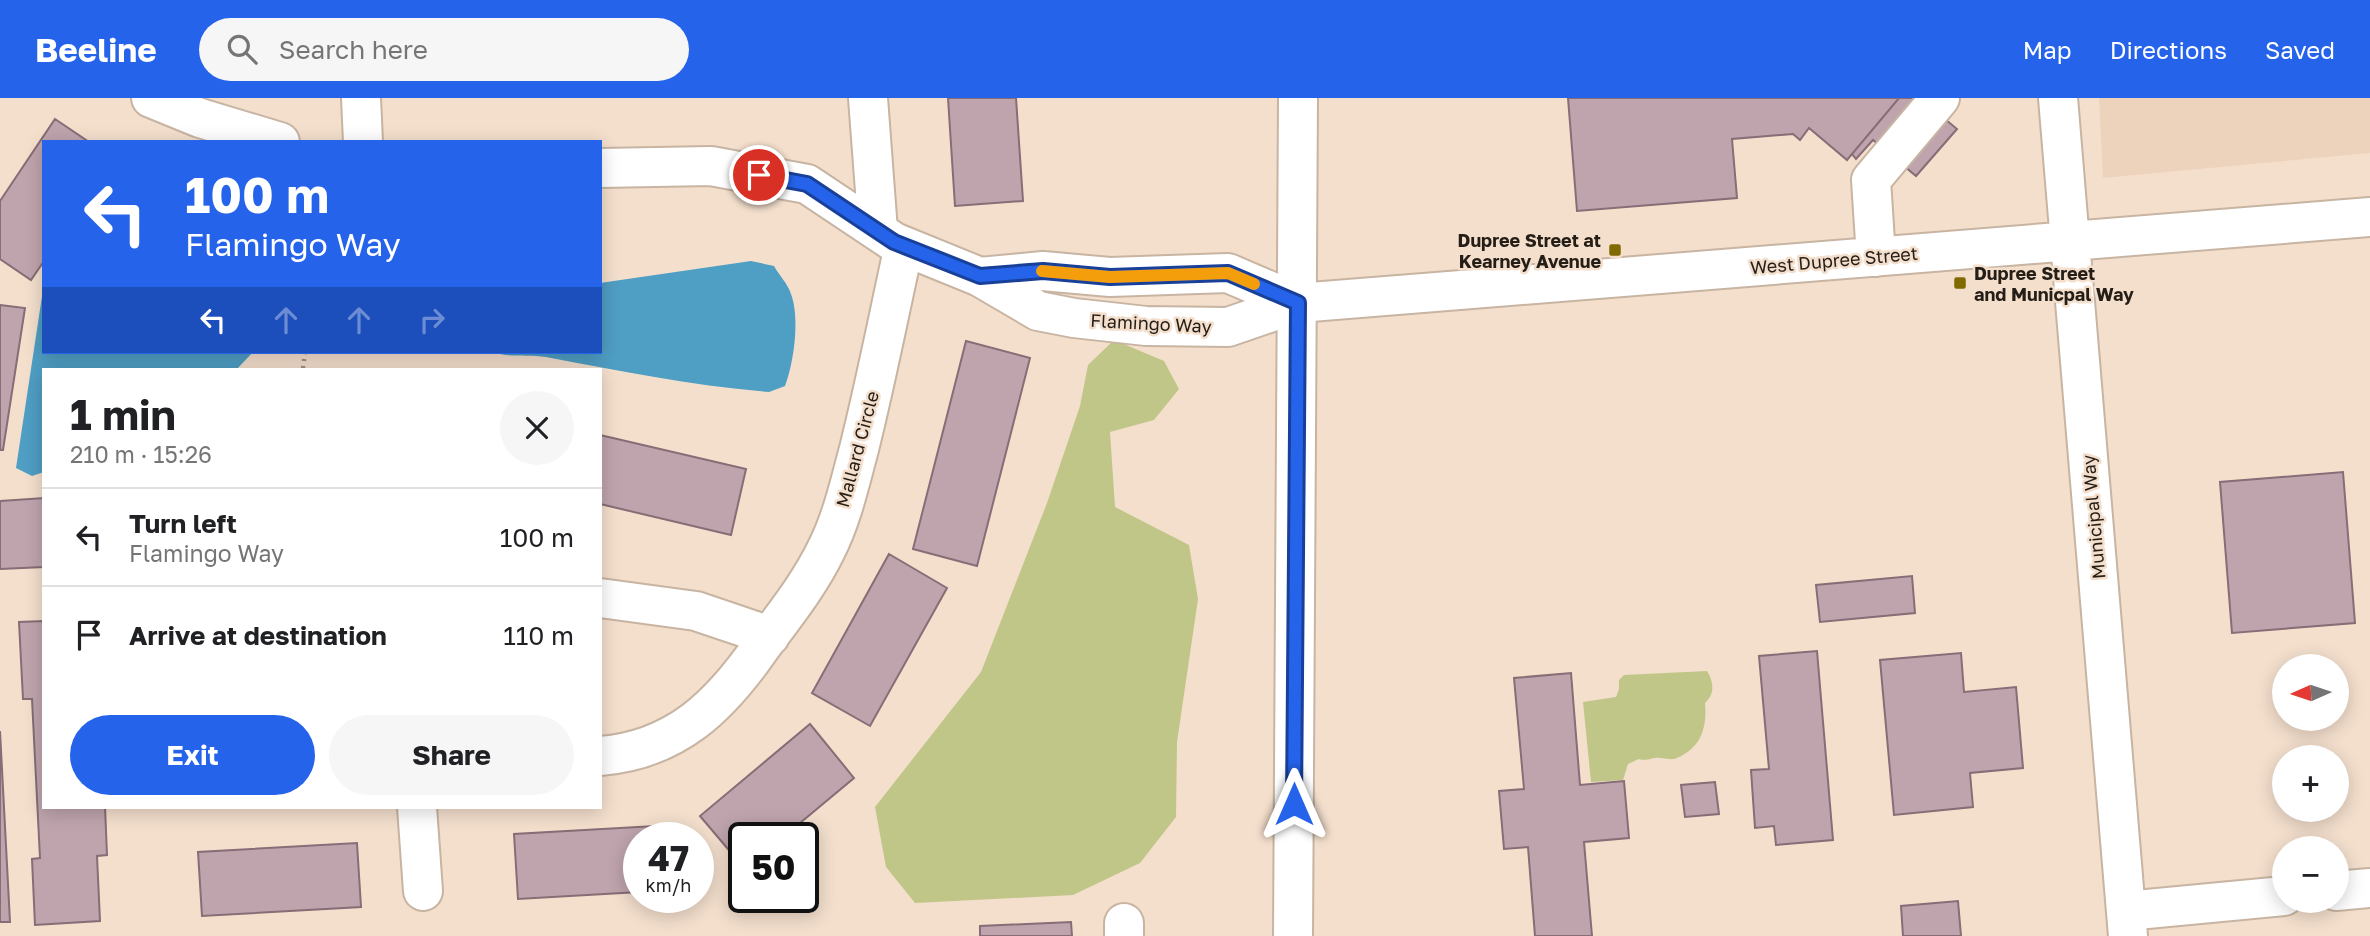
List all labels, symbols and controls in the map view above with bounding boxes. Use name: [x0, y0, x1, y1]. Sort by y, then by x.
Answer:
search box: [199, 18, 689, 81]
text: Beeline: [35, 30, 157, 69]
icon: search: [223, 30, 261, 68]
text: Search here: [279, 34, 428, 65]
text: Map: [2023, 35, 2072, 64]
text: Directions: [2110, 35, 2227, 64]
text: Saved: [2265, 35, 2335, 64]
pin: [729, 145, 789, 205]
icon: arrive: [740, 156, 778, 194]
text: 100 m: [185, 165, 329, 224]
icon: left: [70, 168, 161, 259]
text: Flamingo Way: [185, 225, 401, 263]
place label: Dupree Street at Kearney Avenue: [1458, 229, 1601, 272]
marker: Dupree Street at Kearney Avenue: [1607, 242, 1623, 258]
street label: West Dupree Street: [1749, 242, 1919, 278]
place label: Dupree Street and Municpal Way: [1974, 262, 2134, 305]
marker: Dupree Street and Municpal Way: [1952, 275, 1968, 291]
icon: left: [194, 301, 232, 339]
icon: ahead: [267, 301, 305, 339]
icon: ahead: [340, 301, 378, 339]
icon: right: [413, 301, 451, 339]
street label: Flamingo Way: [1090, 309, 1212, 337]
street label: Mallard Circle: [831, 388, 883, 510]
text: 1 min: [70, 389, 176, 439]
button: close: [500, 391, 574, 465]
text: 210 m · 15:26: [70, 440, 212, 468]
street label: Municipal Way: [2077, 454, 2109, 580]
text: Turn left: [129, 508, 237, 539]
icon: left: [70, 518, 108, 556]
text: 100 m: [500, 522, 574, 553]
text: Flamingo Way: [129, 539, 284, 567]
icon: arrive: [70, 616, 108, 654]
text: Arrive at destination: [129, 620, 387, 651]
text: 110 m: [503, 620, 574, 651]
north arrow: [2272, 654, 2348, 732]
map controls: [2272, 654, 2349, 913]
button: Exit: [70, 715, 315, 795]
button: Share: [329, 715, 574, 795]
button: +: [2272, 745, 2349, 822]
position arrow: [1257, 767, 1331, 841]
speed limit sign: 50: [728, 822, 819, 913]
button: −: [2272, 836, 2349, 913]
text: 47: [648, 837, 689, 879]
text: km/h: [646, 874, 691, 896]

